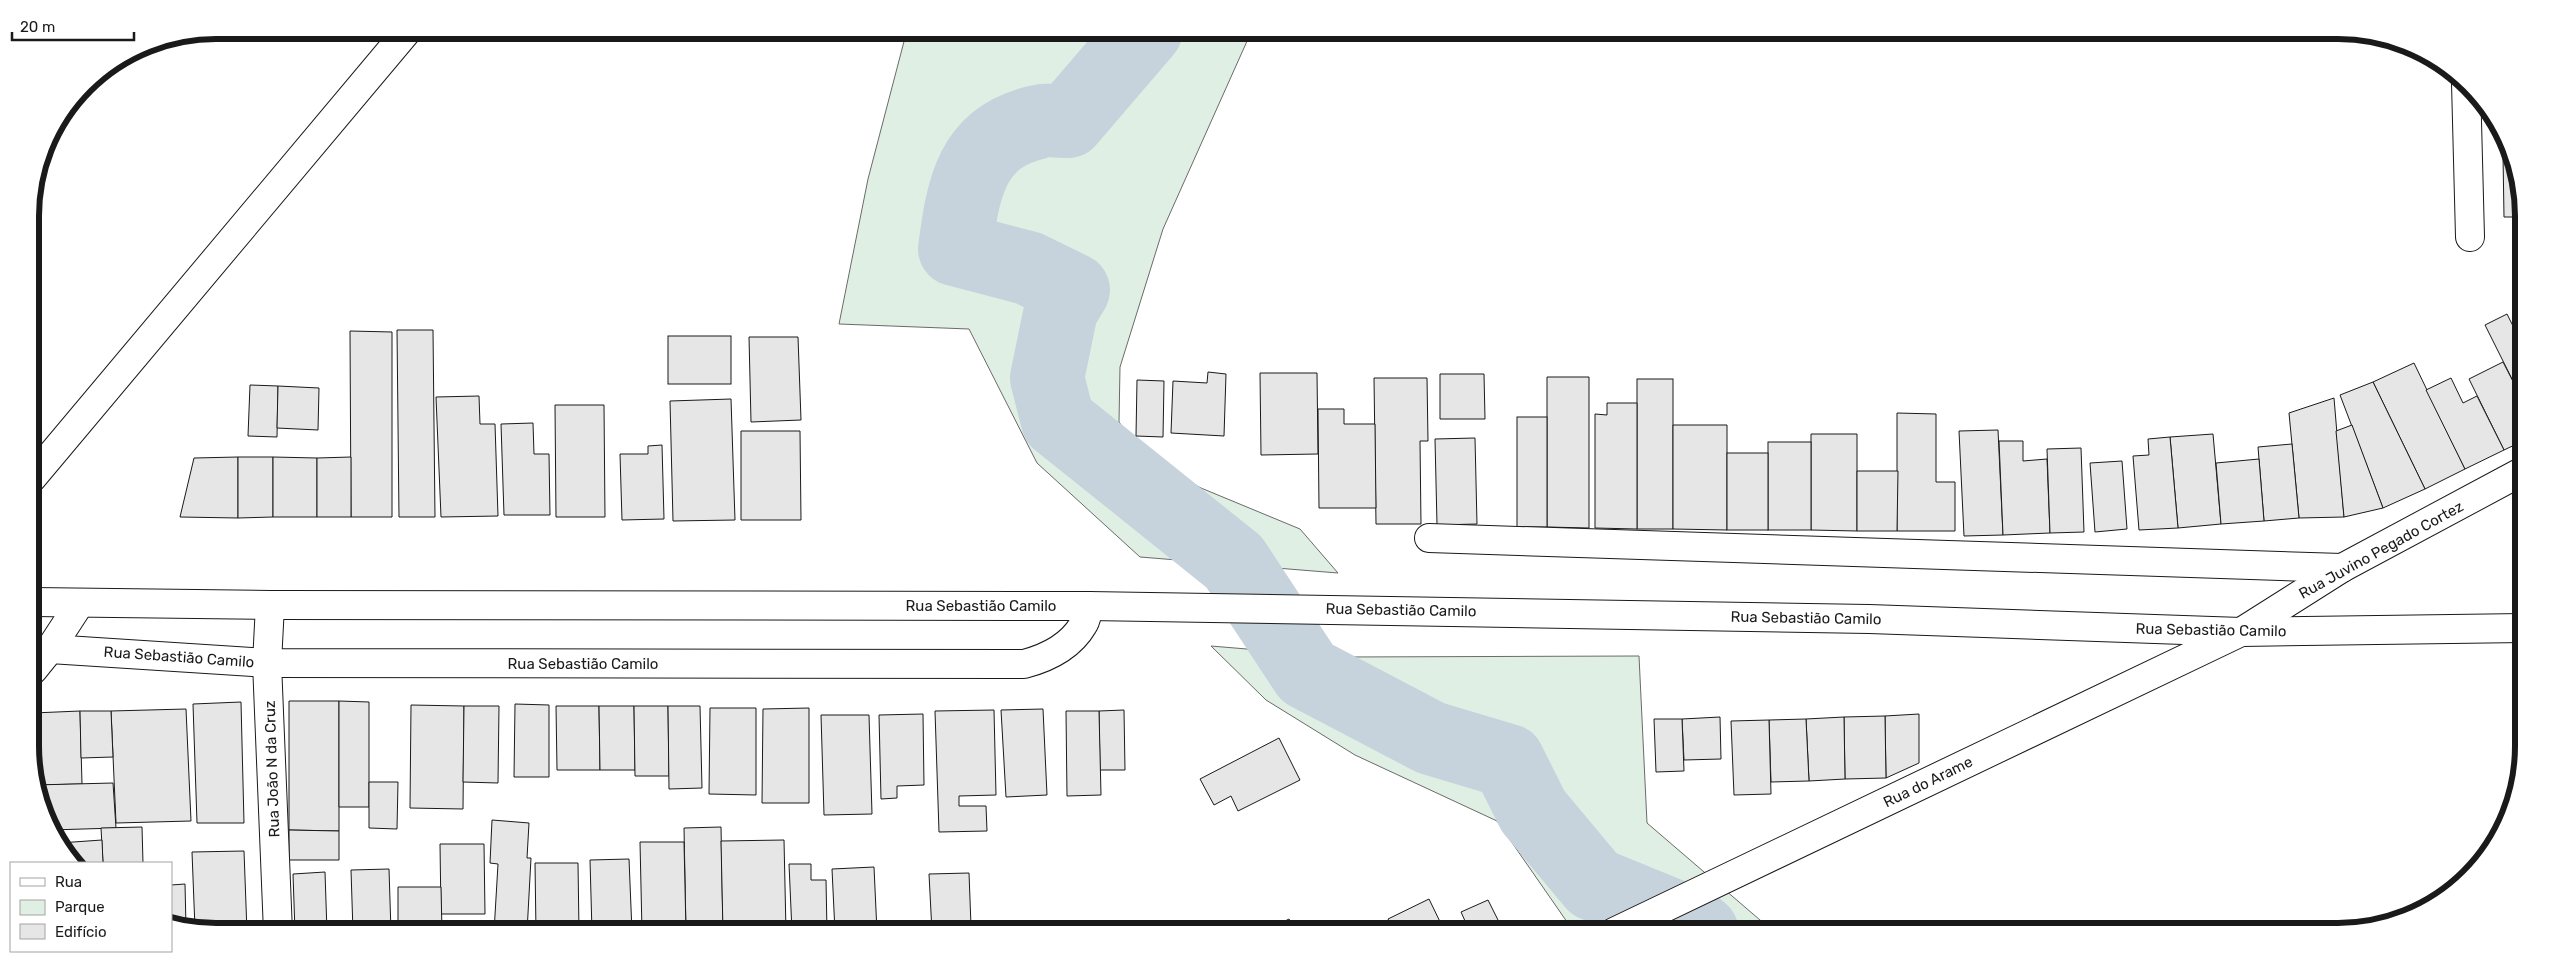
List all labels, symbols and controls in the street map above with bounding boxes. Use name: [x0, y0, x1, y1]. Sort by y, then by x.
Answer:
scale bar: [12, 10, 135, 42]
text: 20 m: [20, 18, 55, 36]
street label: Rua Juvino Pegado Cortez: [2296, 497, 2467, 603]
street label: Rua Sebastião Camilo: [906, 597, 1056, 615]
street label: Rua Sebastião Camilo: [1325, 600, 1477, 620]
street label: Rua Sebastião Camilo: [1730, 608, 1882, 628]
street label: Rua Sebastião Camilo: [2135, 620, 2287, 640]
street label: Rua Sebastião Camilo: [103, 643, 255, 671]
street label: Rua Sebastião Camilo: [508, 655, 658, 673]
street label: Rua João N da Cruz: [261, 700, 283, 838]
street label: Rua do Arame: [1880, 753, 1976, 811]
legend: [10, 862, 172, 952]
text: Rua: [55, 873, 82, 891]
text: Parque: [55, 898, 105, 916]
text: Edifício: [55, 923, 107, 941]

